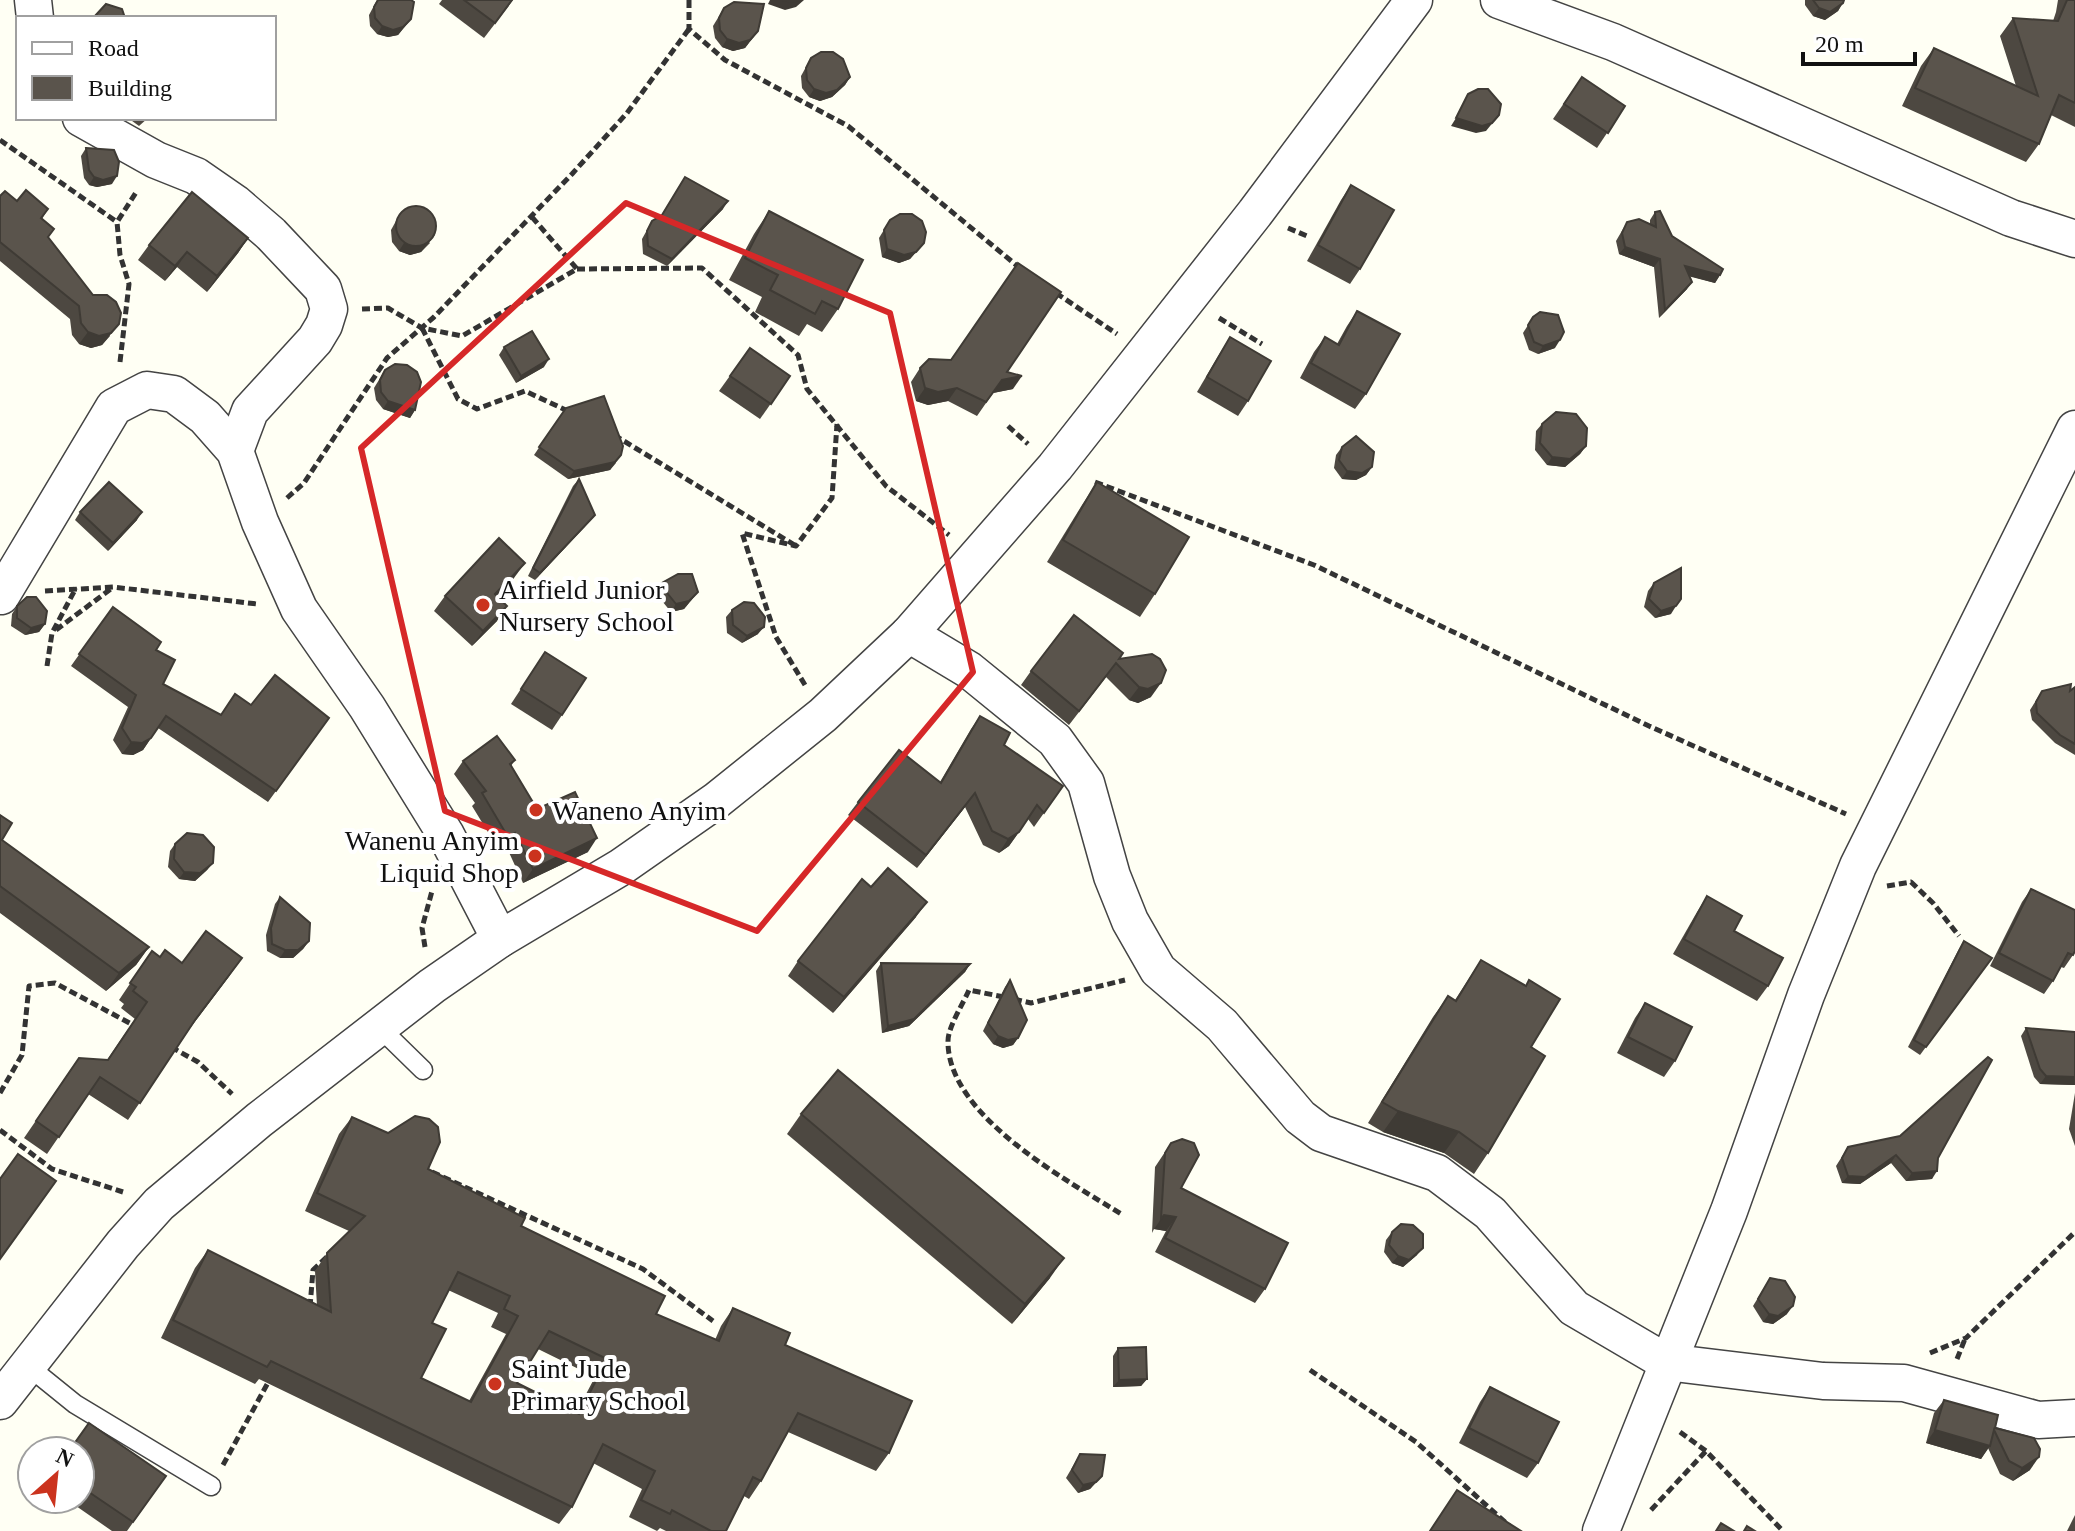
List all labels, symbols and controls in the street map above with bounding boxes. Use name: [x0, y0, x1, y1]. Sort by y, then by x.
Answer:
legend: [16, 16, 276, 120]
scale bar: [1803, 16, 1915, 66]
text: 20 m: [1815, 31, 1864, 57]
text: Road: [88, 35, 139, 61]
text: Building: [88, 75, 172, 101]
place label: Airfield Junior Nursery School: [499, 574, 674, 637]
marker: Airfield Junior Nursery School: [474, 596, 492, 614]
place label: Waneno Anyim: [552, 795, 726, 826]
marker: Waneno Anyim: [527, 801, 545, 819]
place label: Wanenu Anyim Liquid Shop: [345, 825, 519, 888]
marker: Wanenu Anyim Liquid Shop: [526, 847, 544, 865]
place label: Saint Jude Primary School: [511, 1353, 686, 1416]
marker: Saint Jude Primary School: [486, 1375, 504, 1393]
north arrow: [16, 1435, 96, 1515]
text: N: [52, 1443, 78, 1472]

